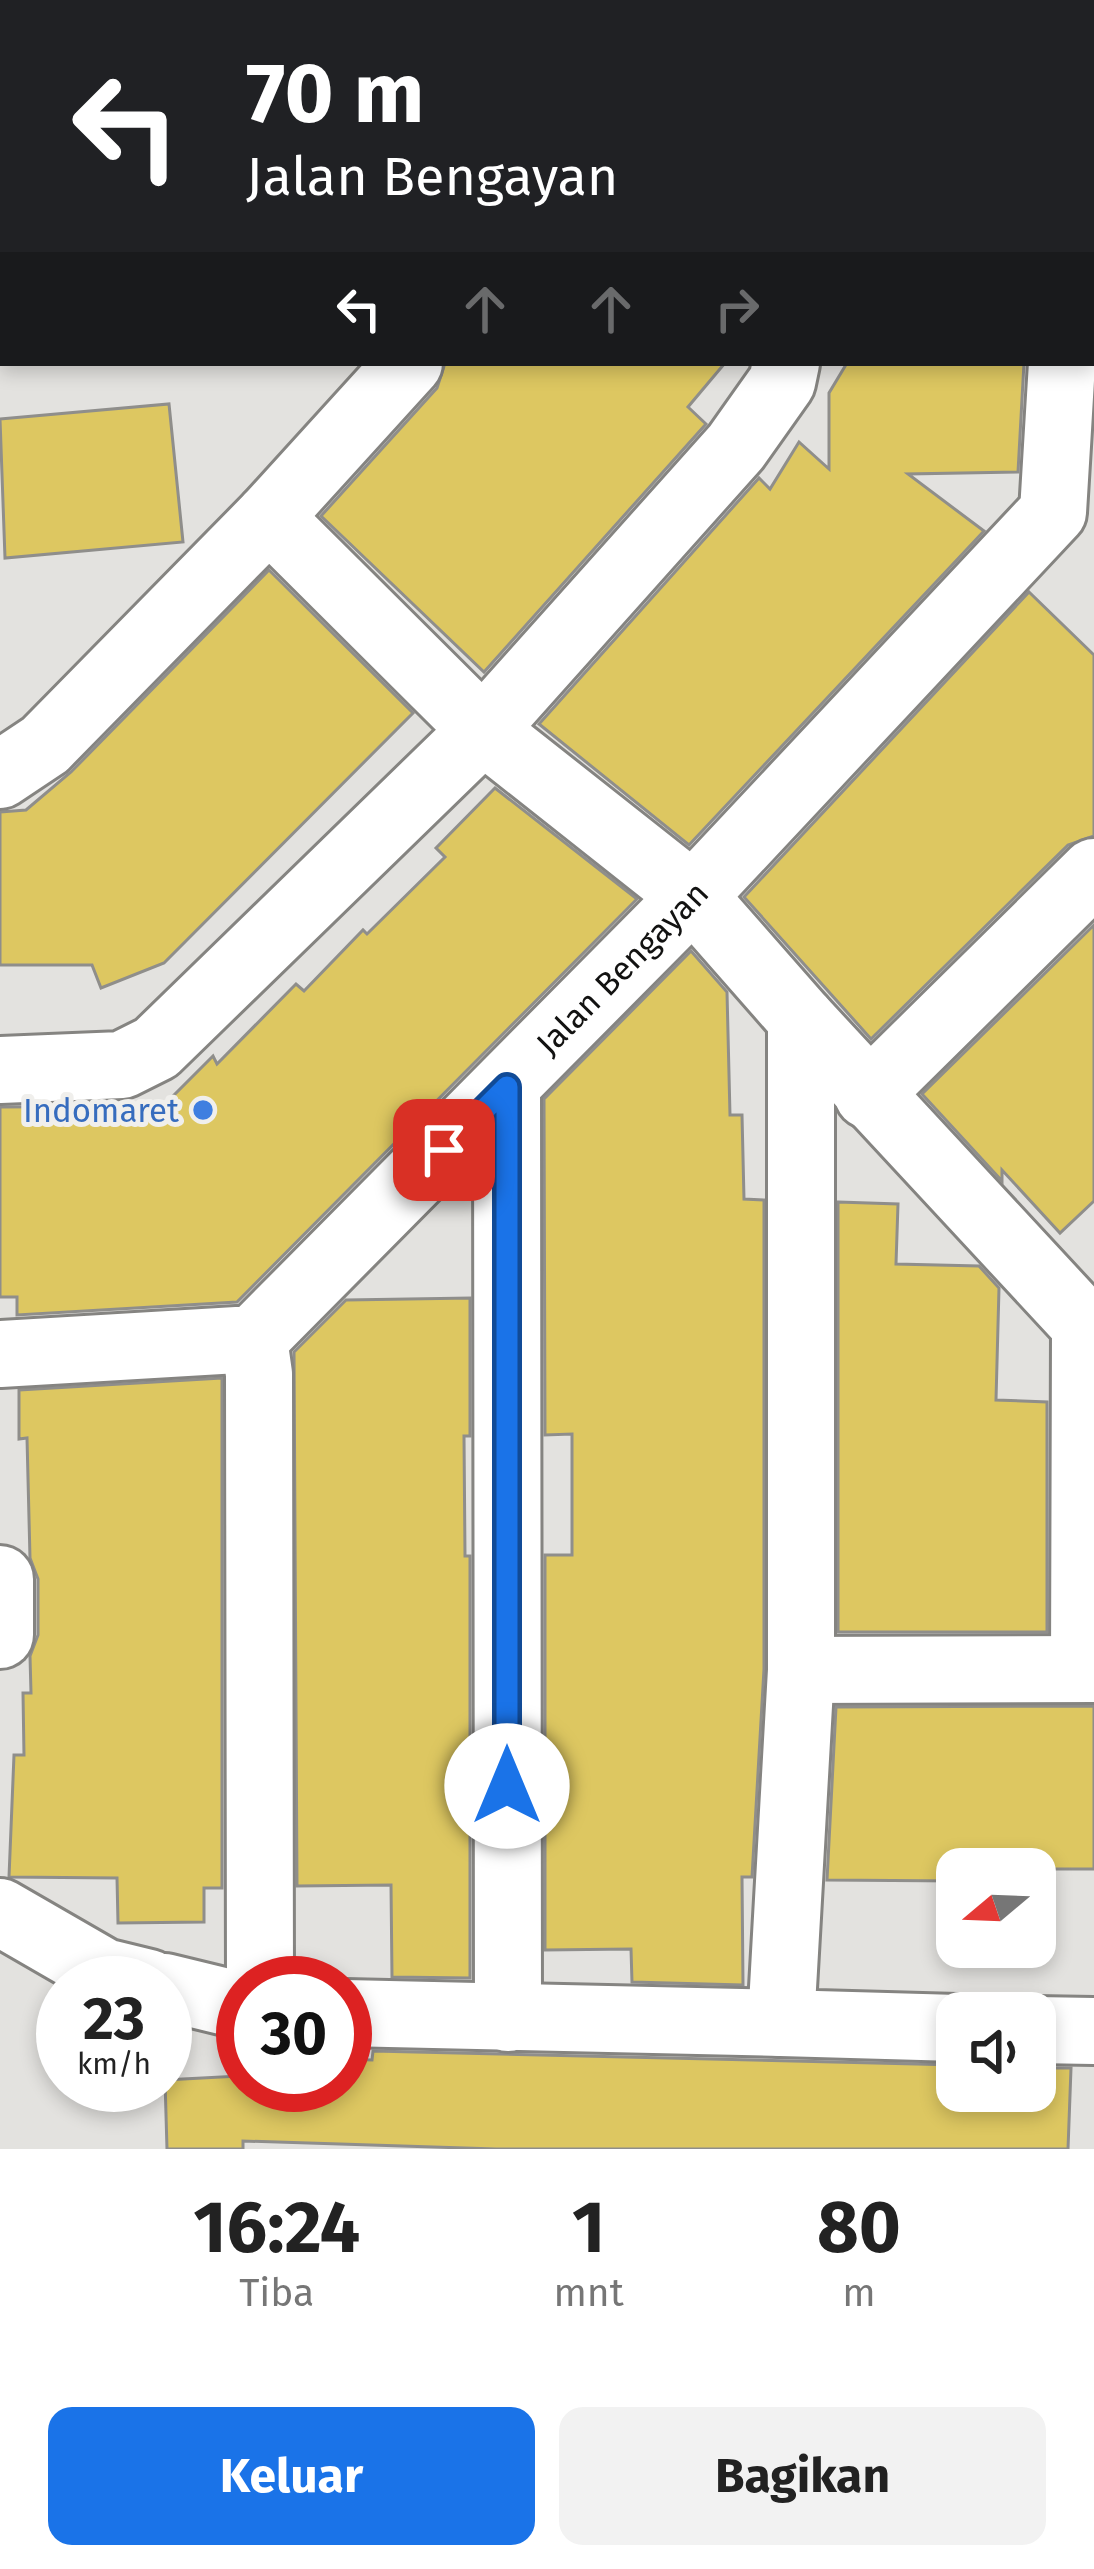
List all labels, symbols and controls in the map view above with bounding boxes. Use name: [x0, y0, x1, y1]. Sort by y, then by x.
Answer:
text: 70 m: [246, 43, 424, 144]
icon: left: [48, 48, 204, 204]
text: Jalan Bengayan: [246, 145, 618, 209]
icon: left: [326, 276, 392, 342]
icon: ahead: [452, 276, 518, 342]
icon: ahead: [578, 276, 644, 342]
icon: right: [704, 276, 770, 342]
street label: Jalan Bengayan: [528, 874, 717, 1063]
place label: Indomaret: [23, 1091, 179, 1131]
marker: Indomaret: [190, 1097, 216, 1123]
pin: [393, 1099, 495, 1201]
icon: arrive: [411, 1117, 477, 1183]
position arrow: [444, 1723, 570, 1849]
north arrow: [936, 1848, 1056, 1968]
map controls: [936, 1848, 1056, 2112]
speed limit sign: 30: [216, 1956, 372, 2112]
text: 23: [83, 1983, 145, 2055]
button: sound: [936, 1992, 1056, 2112]
text: km/h: [77, 2046, 151, 2082]
text: 16:24: [193, 2185, 360, 2271]
text: 1: [572, 2185, 605, 2271]
text: 80: [817, 2185, 901, 2271]
text: Tiba: [239, 2270, 314, 2316]
text: mnt: [553, 2270, 624, 2316]
text: m: [842, 2270, 876, 2316]
button: Keluar: [48, 2407, 535, 2545]
button: Bagikan: [559, 2407, 1046, 2545]

